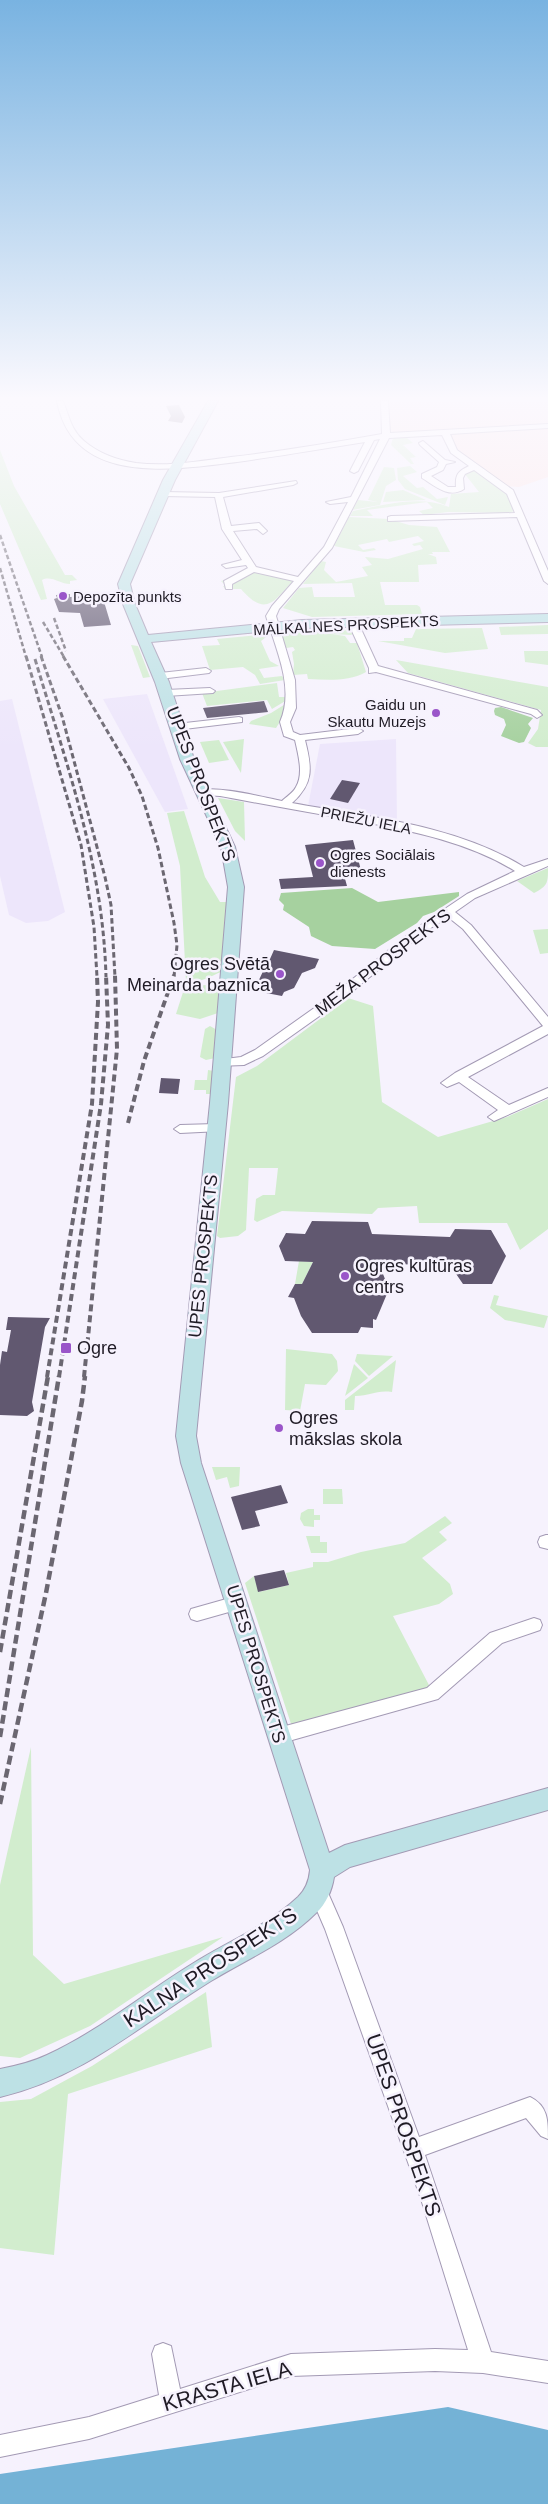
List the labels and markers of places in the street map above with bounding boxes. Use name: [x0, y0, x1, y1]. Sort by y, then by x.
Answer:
place label: Depozīta punkts: [73, 588, 181, 605]
marker: Depozīta punkts: [57, 590, 69, 602]
place label: Gaidu un Skautu Muzejs: [328, 696, 426, 730]
marker: Gaidu un Skautu Muzejs: [430, 707, 442, 719]
place label: Ogres Sociālais dienests: [330, 846, 435, 880]
marker: Ogres Sociālais dienests: [314, 857, 326, 869]
place label: Ogres Svētā Meinarda baznīca: [127, 954, 271, 995]
marker: Ogres Svētā Meinarda baznīca: [274, 968, 286, 980]
place label: Ogres kultūras centrs: [355, 1256, 472, 1297]
marker: Ogres kultūras centrs: [339, 1270, 351, 1282]
place label: Ogre: [77, 1338, 117, 1358]
marker: Ogre: [59, 1341, 73, 1355]
place label: Ogres mākslas skola: [289, 1408, 403, 1449]
marker: Ogres mākslas skola: [273, 1422, 285, 1434]

